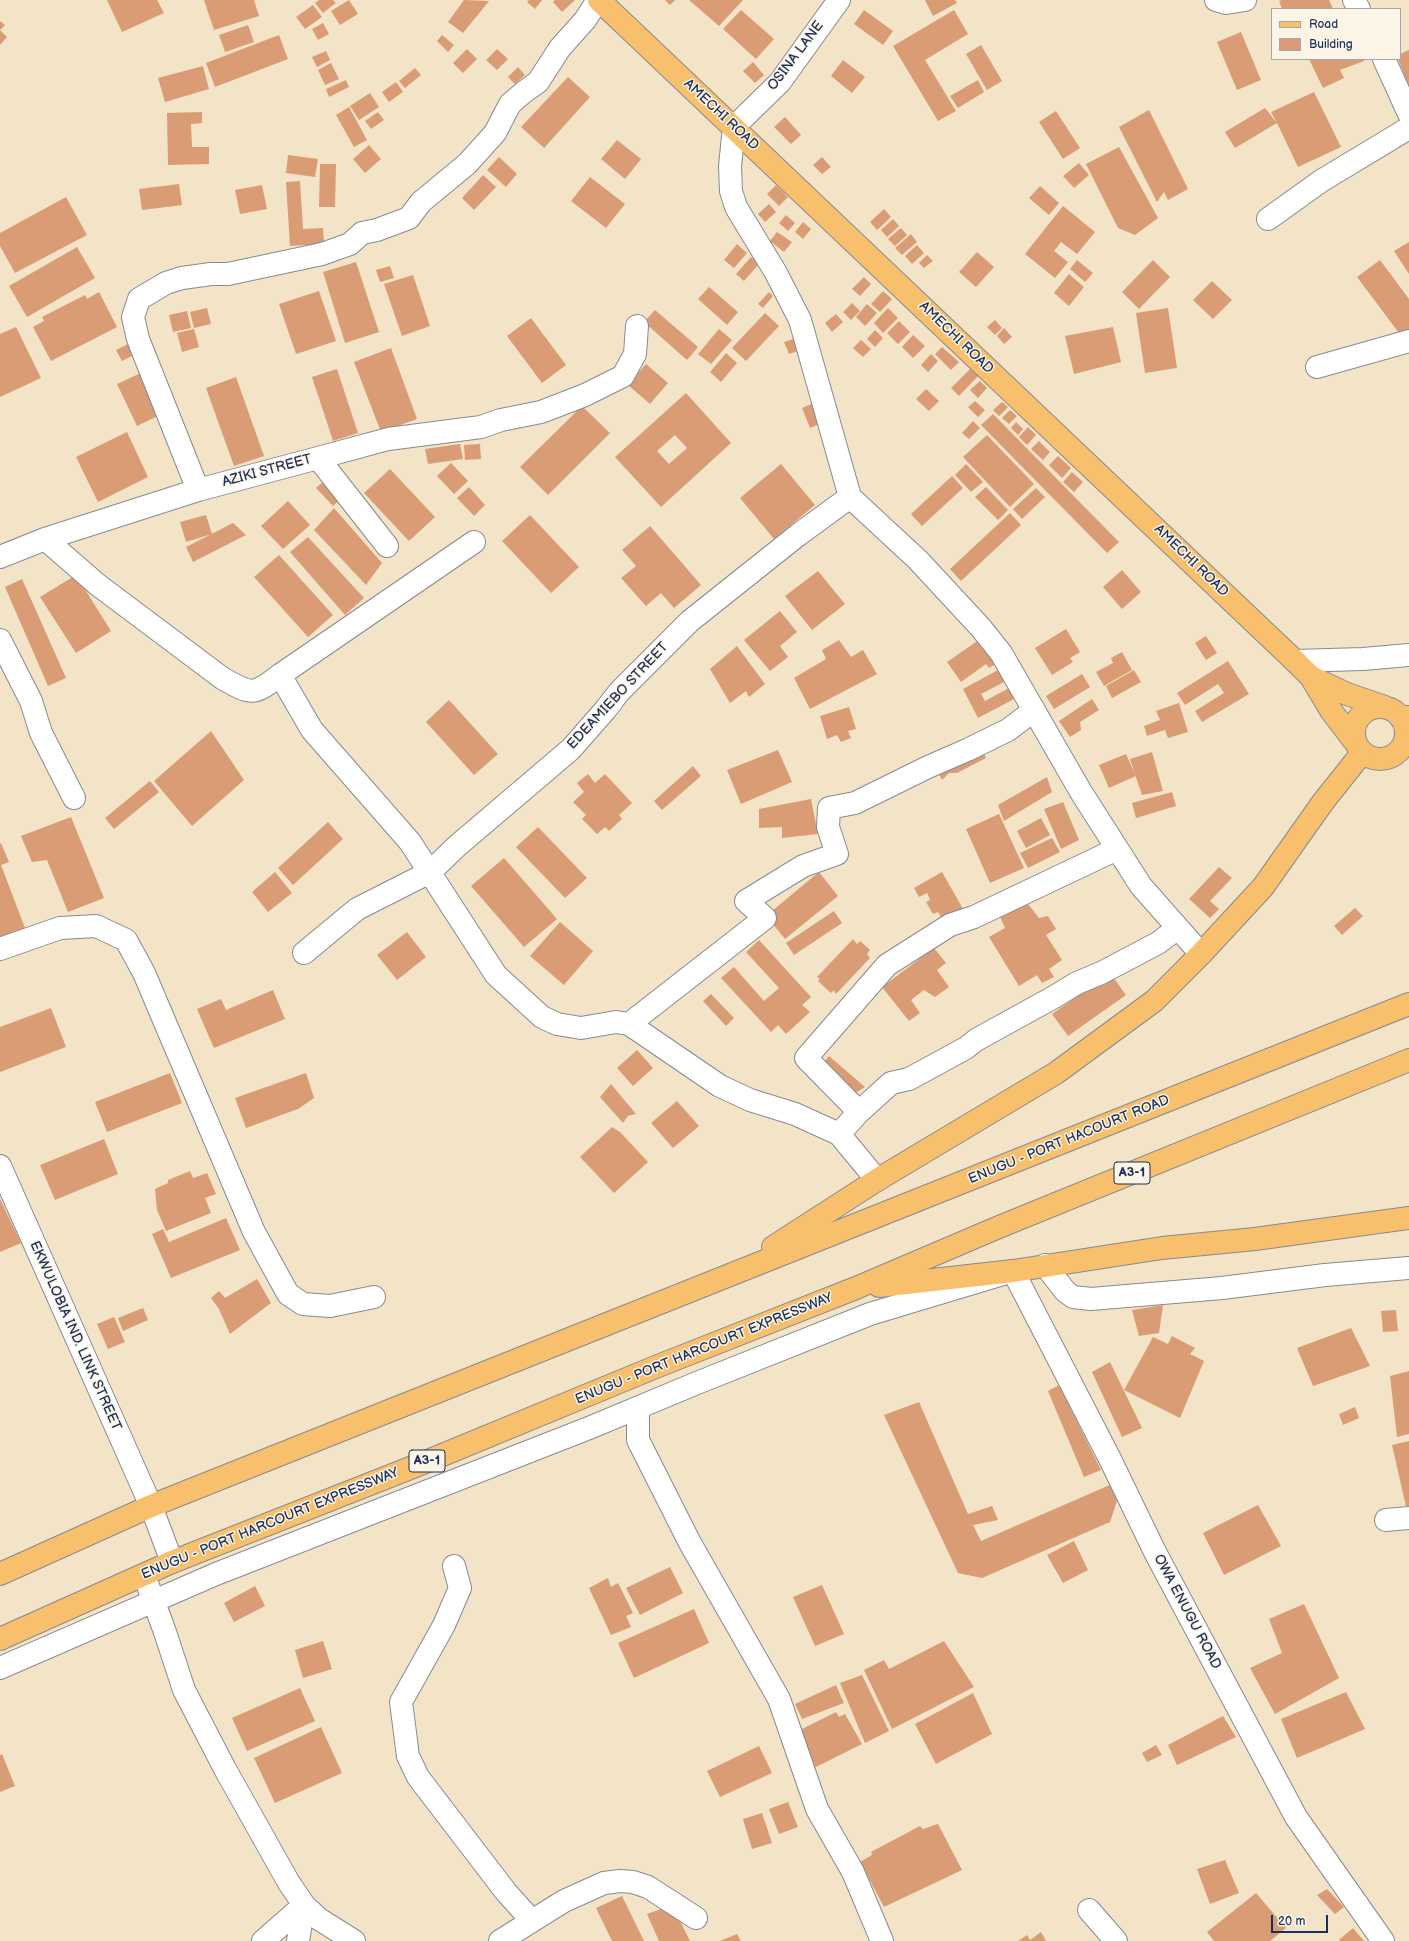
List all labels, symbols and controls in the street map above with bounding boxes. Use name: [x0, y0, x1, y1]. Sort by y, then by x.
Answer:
legend: [1271, 8, 1401, 60]
text: Road: [1309, 17, 1338, 32]
street label: OSINA LANE: [764, 18, 828, 94]
text: Building: [1309, 37, 1353, 52]
street label: AMECHI ROAD: [680, 76, 762, 154]
street label: AMECHI ROAD: [915, 298, 997, 378]
street label: AZIKI STREET: [220, 451, 314, 491]
street label: AMECHI ROAD: [1150, 521, 1232, 601]
street label: EDEAMIEBO STREET: [564, 639, 672, 753]
street label: ENUGU - PORT HACOURT ROAD: [966, 1092, 1172, 1188]
road number: A3-1: [1114, 1162, 1150, 1184]
street label: EKWULOBIA IND. LINK STREET: [25, 1239, 125, 1433]
street label: ENUGU - PORT HARCOURT EXPRESSWAY: [573, 1290, 835, 1408]
road number: A3-1: [409, 1450, 445, 1472]
street label: ENUGU - PORT HARCOURT EXPRESSWAY: [139, 1465, 401, 1583]
street label: OWA ENUGU ROAD: [1150, 1552, 1224, 1672]
scale bar: [1273, 1907, 1330, 1933]
text: 20 m: [1278, 1914, 1305, 1929]

